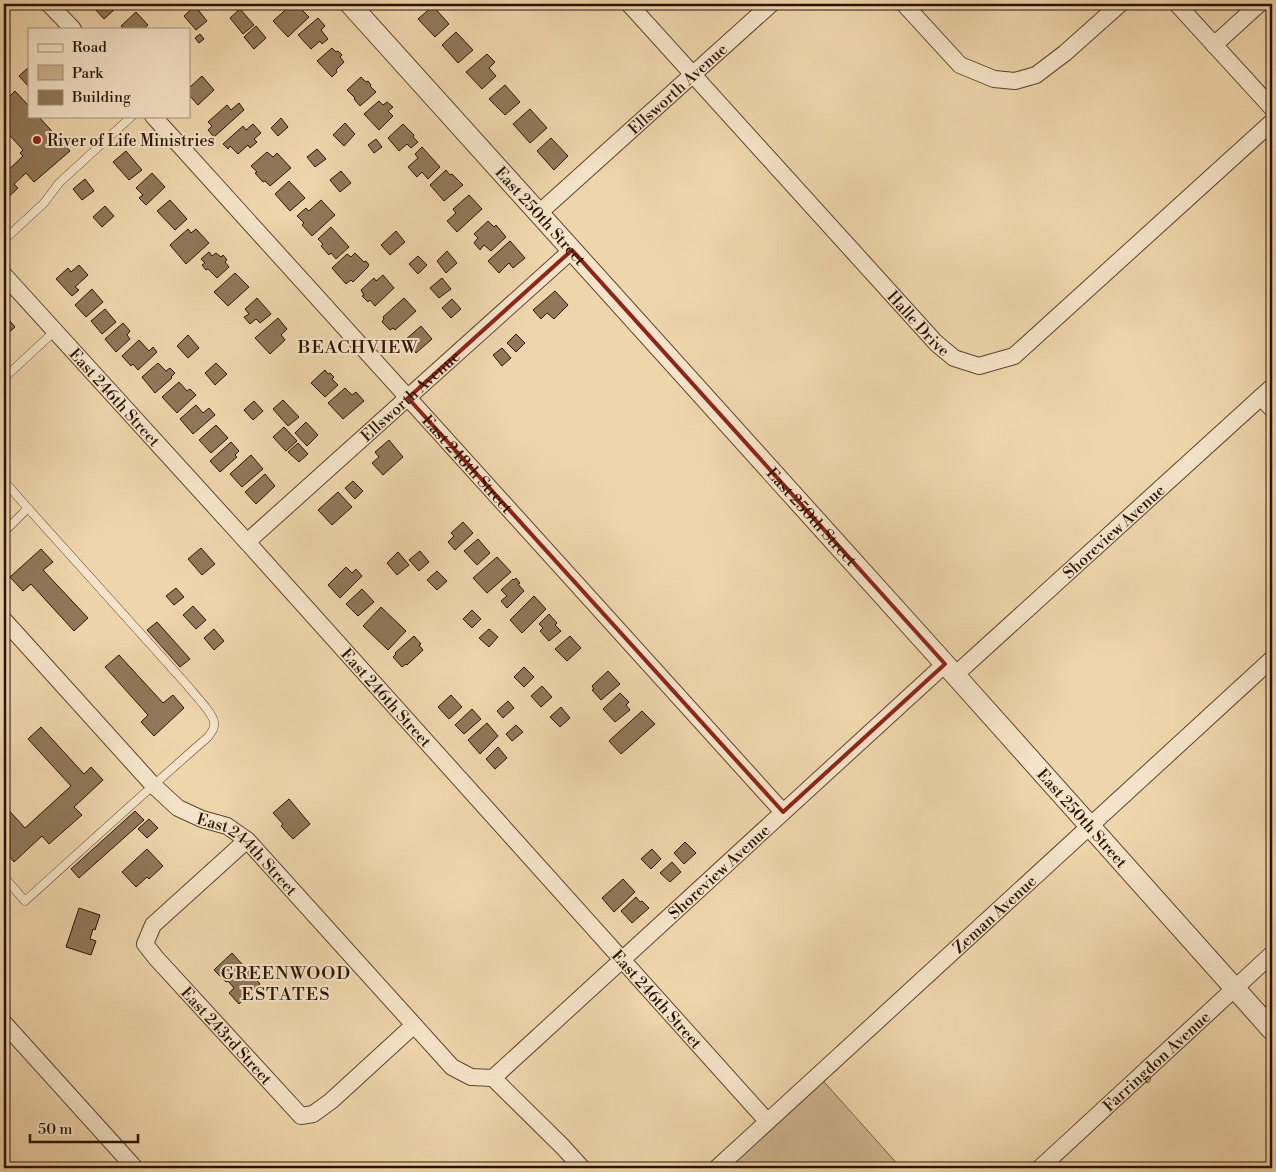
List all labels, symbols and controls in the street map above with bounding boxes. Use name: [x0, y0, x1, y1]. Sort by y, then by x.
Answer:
legend: [28, 28, 190, 118]
text: Road: [72, 38, 107, 57]
street label: Ellsworth Avenue: [624, 39, 732, 139]
text: Park: [72, 64, 104, 83]
text: Building: [71, 88, 131, 107]
place label: River of Life Ministries: [47, 131, 215, 151]
marker: River of Life Ministries: [31, 134, 43, 146]
street label: East 250th Street: [490, 163, 590, 270]
street label: Halle Drive: [882, 287, 953, 361]
district label: BEACHVIEW: [297, 336, 418, 359]
street label: East 246th Street: [65, 344, 164, 451]
street label: Ellsworth Avenue: [357, 347, 464, 446]
street label: East 248th Street: [417, 411, 517, 518]
street label: East 250th Street: [762, 464, 861, 571]
street label: Shoreview Avenue: [1059, 480, 1169, 583]
street label: East 246th Street: [336, 645, 436, 752]
street label: East 250th Street: [1032, 765, 1131, 872]
street label: East 244th Street: [194, 809, 301, 900]
street label: Shoreview Avenue: [664, 820, 774, 924]
street label: Zeman Avenue: [949, 871, 1041, 958]
street label: East 246th Street: [607, 946, 706, 1053]
district label: GREENWOOD ESTATES: [221, 962, 351, 1006]
street label: East 243rd Street: [176, 983, 276, 1089]
street label: Farringdon Avenue: [1099, 1007, 1215, 1116]
scale bar: [30, 1112, 138, 1144]
text: 50 m: [38, 1120, 72, 1139]

